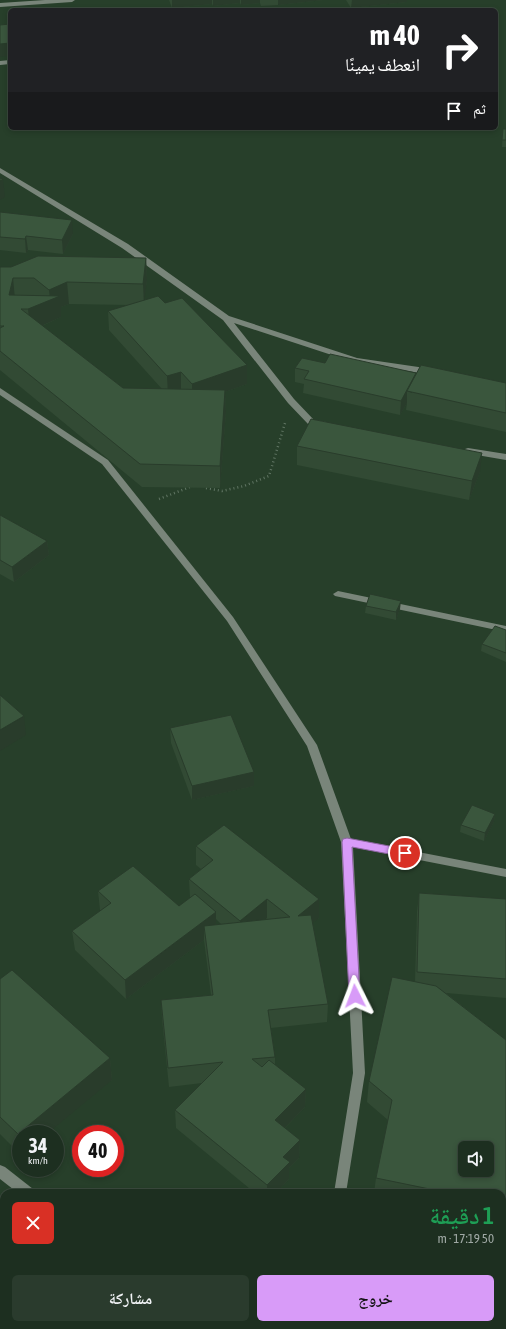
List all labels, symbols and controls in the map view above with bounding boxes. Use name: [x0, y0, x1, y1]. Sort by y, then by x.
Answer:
text: 40 m: [370, 19, 420, 51]
icon: right: [434, 24, 486, 76]
text: انعطف يمينًا: [345, 54, 420, 75]
icon: arrive: [443, 100, 465, 122]
text: ثم: [473, 100, 486, 117]
pin: [388, 836, 422, 870]
icon: arrive: [394, 842, 416, 864]
position arrow: [334, 975, 376, 1017]
speed limit sign: 40: [72, 1125, 124, 1177]
text: 34: [29, 1134, 47, 1157]
map controls: [458, 1141, 494, 1177]
button: sound: [458, 1141, 494, 1177]
text: km/h: [28, 1155, 48, 1166]
button: close: [12, 1202, 54, 1244]
text: 1 دقيقة: [430, 1202, 494, 1229]
text: 50 m · 17:19: [438, 1231, 494, 1246]
button: مشاركة: [12, 1275, 249, 1321]
button: خروج: [257, 1275, 494, 1321]

